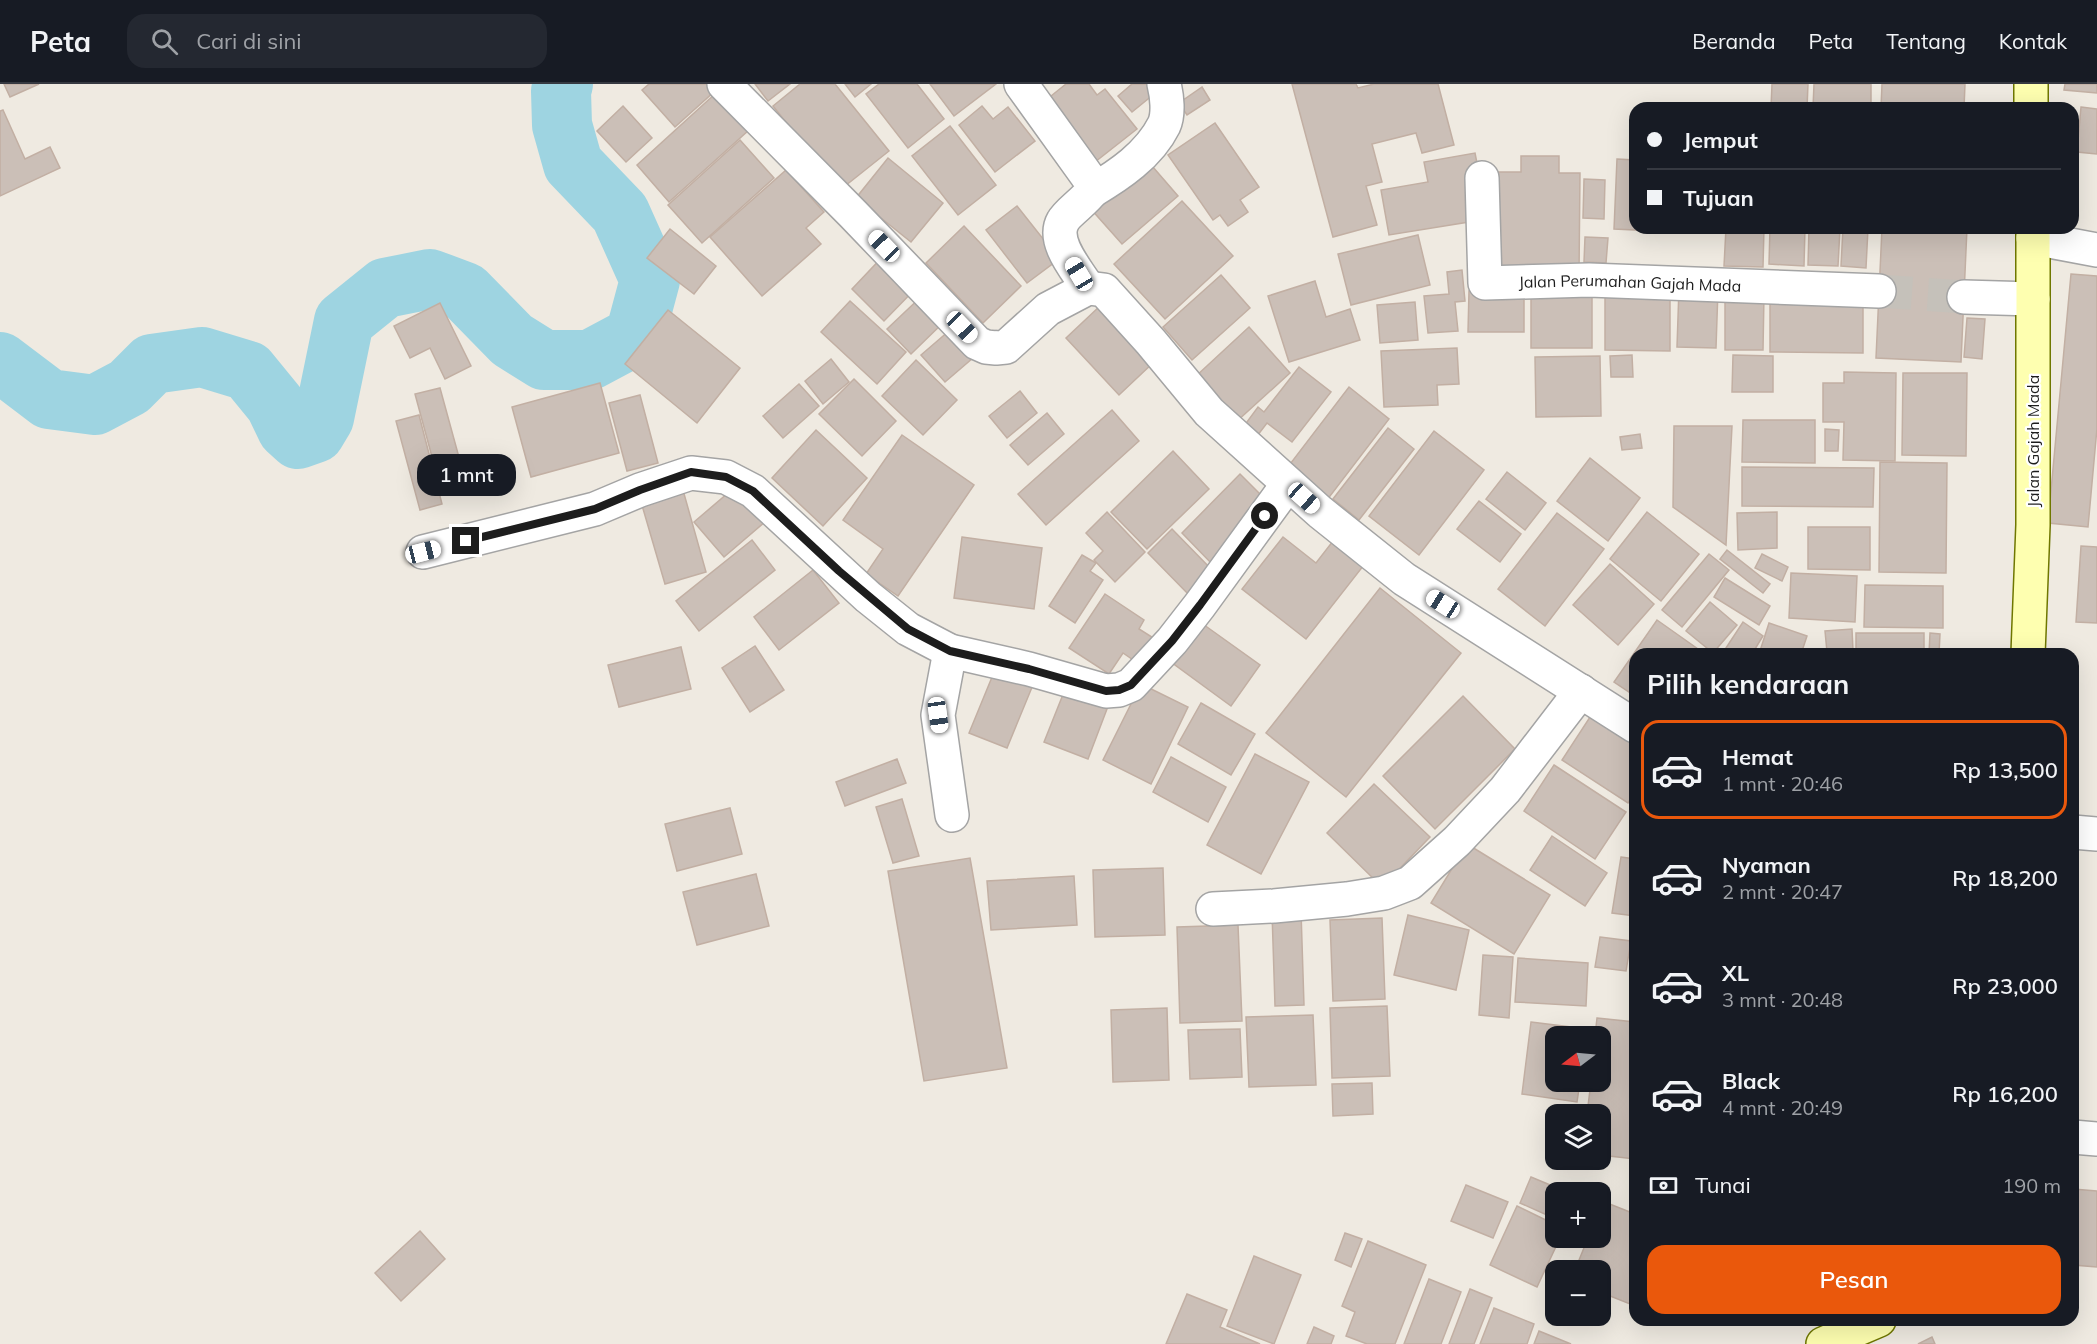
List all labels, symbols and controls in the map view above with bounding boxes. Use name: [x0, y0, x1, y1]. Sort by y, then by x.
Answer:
search box: [127, 14, 547, 68]
text: Peta: [30, 24, 91, 59]
icon: search: [148, 25, 181, 58]
text: Cari di sini: [196, 27, 302, 55]
text: Beranda: [1692, 28, 1776, 54]
text: Peta: [1809, 28, 1853, 54]
text: Tentang: [1886, 28, 1966, 54]
text: Kontak: [1999, 28, 2067, 54]
text: Jemput: [1683, 126, 1758, 154]
text: Tujuan: [1683, 184, 1754, 212]
car: [865, 227, 903, 265]
car: [1062, 254, 1096, 294]
street label: Jalan Perumahan Gajah Mada: [1518, 270, 1742, 296]
car: [943, 308, 981, 346]
street label: Jalan Gajah Mada: [2023, 375, 2043, 507]
callout: 1 mnt: [416, 454, 516, 496]
text: 1 mnt: [439, 462, 494, 487]
car: [1285, 479, 1323, 517]
route start: [1251, 502, 1278, 529]
route end: [452, 527, 479, 554]
car: [403, 539, 443, 565]
car: [1423, 587, 1463, 621]
text: Pilih kendaraan: [1647, 667, 1849, 701]
car: [927, 696, 949, 734]
icon: car: [1650, 743, 1704, 797]
text: Hemat: [1722, 743, 1793, 771]
text: Rp 13,500: [1952, 756, 2058, 784]
text: 1 mnt · 20:46: [1722, 771, 1843, 796]
icon: car: [1650, 851, 1704, 905]
text: Nyaman: [1722, 851, 1811, 879]
text: Rp 18,200: [1952, 864, 2058, 892]
text: 2 mnt · 20:47: [1722, 879, 1843, 904]
icon: car: [1650, 959, 1704, 1013]
text: XL: [1722, 959, 1749, 987]
text: Rp 23,000: [1952, 972, 2058, 1000]
text: 3 mnt · 20:48: [1722, 987, 1843, 1012]
north arrow: [1545, 1026, 1611, 1092]
map controls: [1545, 1026, 1611, 1326]
icon: car: [1650, 1067, 1704, 1121]
text: Black: [1722, 1067, 1780, 1095]
text: Rp 16,200: [1952, 1080, 2058, 1108]
text: 4 mnt · 20:49: [1722, 1095, 1843, 1120]
button: layers: [1545, 1104, 1611, 1170]
icon: cash: [1647, 1169, 1680, 1202]
text: Tunai: [1695, 1171, 1751, 1199]
text: 190 m: [2002, 1173, 2061, 1198]
button: +: [1545, 1182, 1611, 1248]
button: Pesan: [1647, 1245, 2061, 1314]
button: −: [1545, 1260, 1611, 1326]

